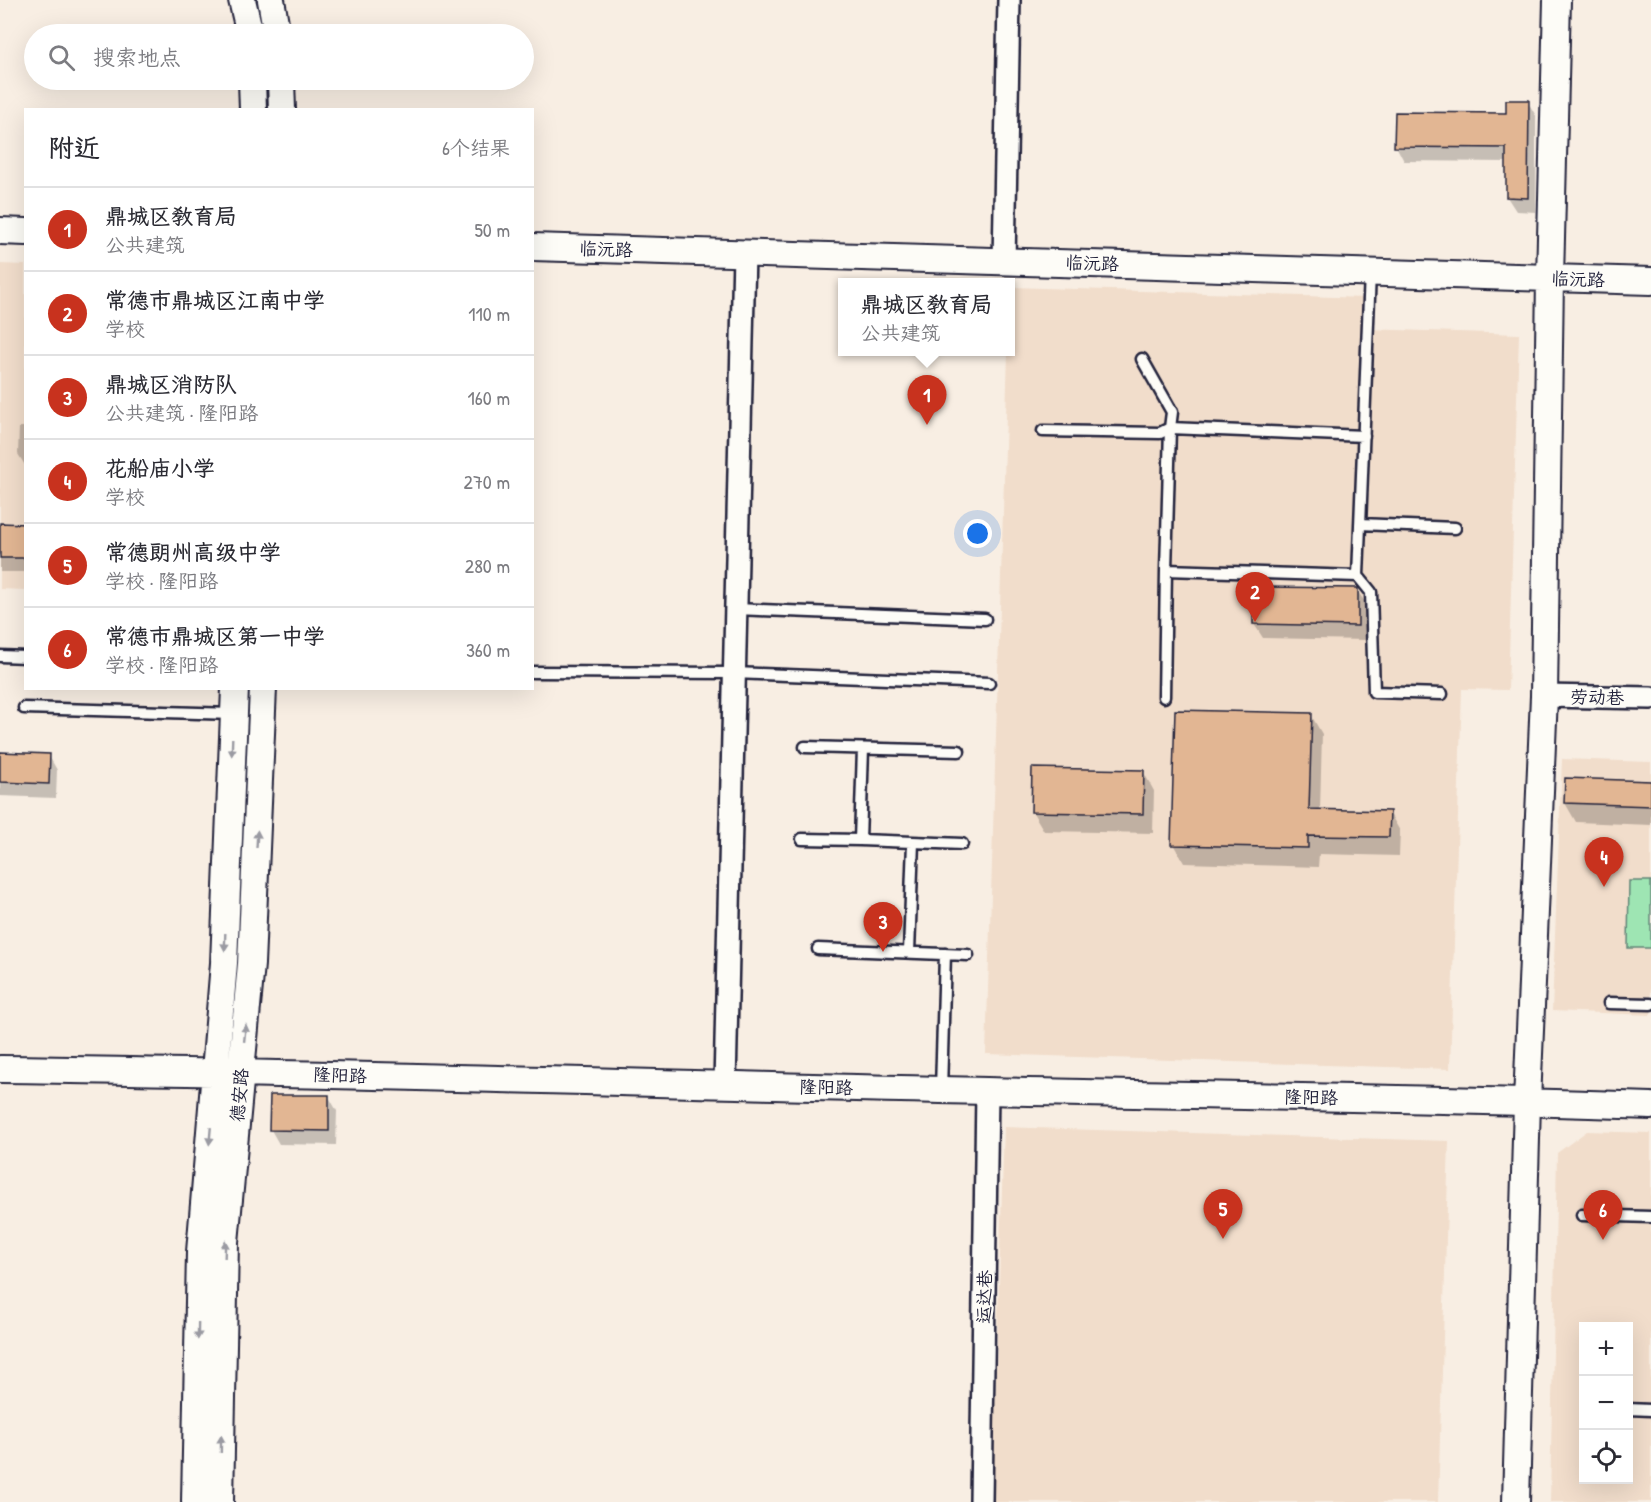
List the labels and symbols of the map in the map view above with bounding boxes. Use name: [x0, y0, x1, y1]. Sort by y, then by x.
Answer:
street label: 临沅路: [579, 236, 633, 262]
street label: 临沅路: [1065, 250, 1119, 276]
street label: 临沅路: [1551, 266, 1605, 292]
pin: 1: [908, 376, 946, 425]
your location: [963, 519, 992, 548]
pin: 2: [1236, 572, 1274, 622]
street label: 劳动巷: [1570, 684, 1624, 710]
one-way arrow: [228, 737, 237, 756]
one-way arrow: [253, 829, 262, 848]
pin: 4: [1584, 838, 1624, 887]
pin: 3: [864, 902, 902, 952]
one-way arrow: [220, 932, 229, 951]
one-way arrow: [240, 1024, 250, 1043]
street label: 隆阳路: [313, 1062, 367, 1088]
street label: 德安路: [224, 1067, 254, 1123]
street label: 隆阳路: [799, 1074, 853, 1100]
street label: 隆阳路: [1284, 1084, 1338, 1110]
one-way arrow: [205, 1127, 215, 1146]
pin: 5: [1204, 1190, 1242, 1239]
pin: 6: [1584, 1190, 1622, 1240]
one-way arrow: [220, 1239, 229, 1258]
street label: 运达巷: [971, 1270, 997, 1324]
one-way arrow: [194, 1321, 203, 1340]
one-way arrow: [216, 1434, 226, 1453]

